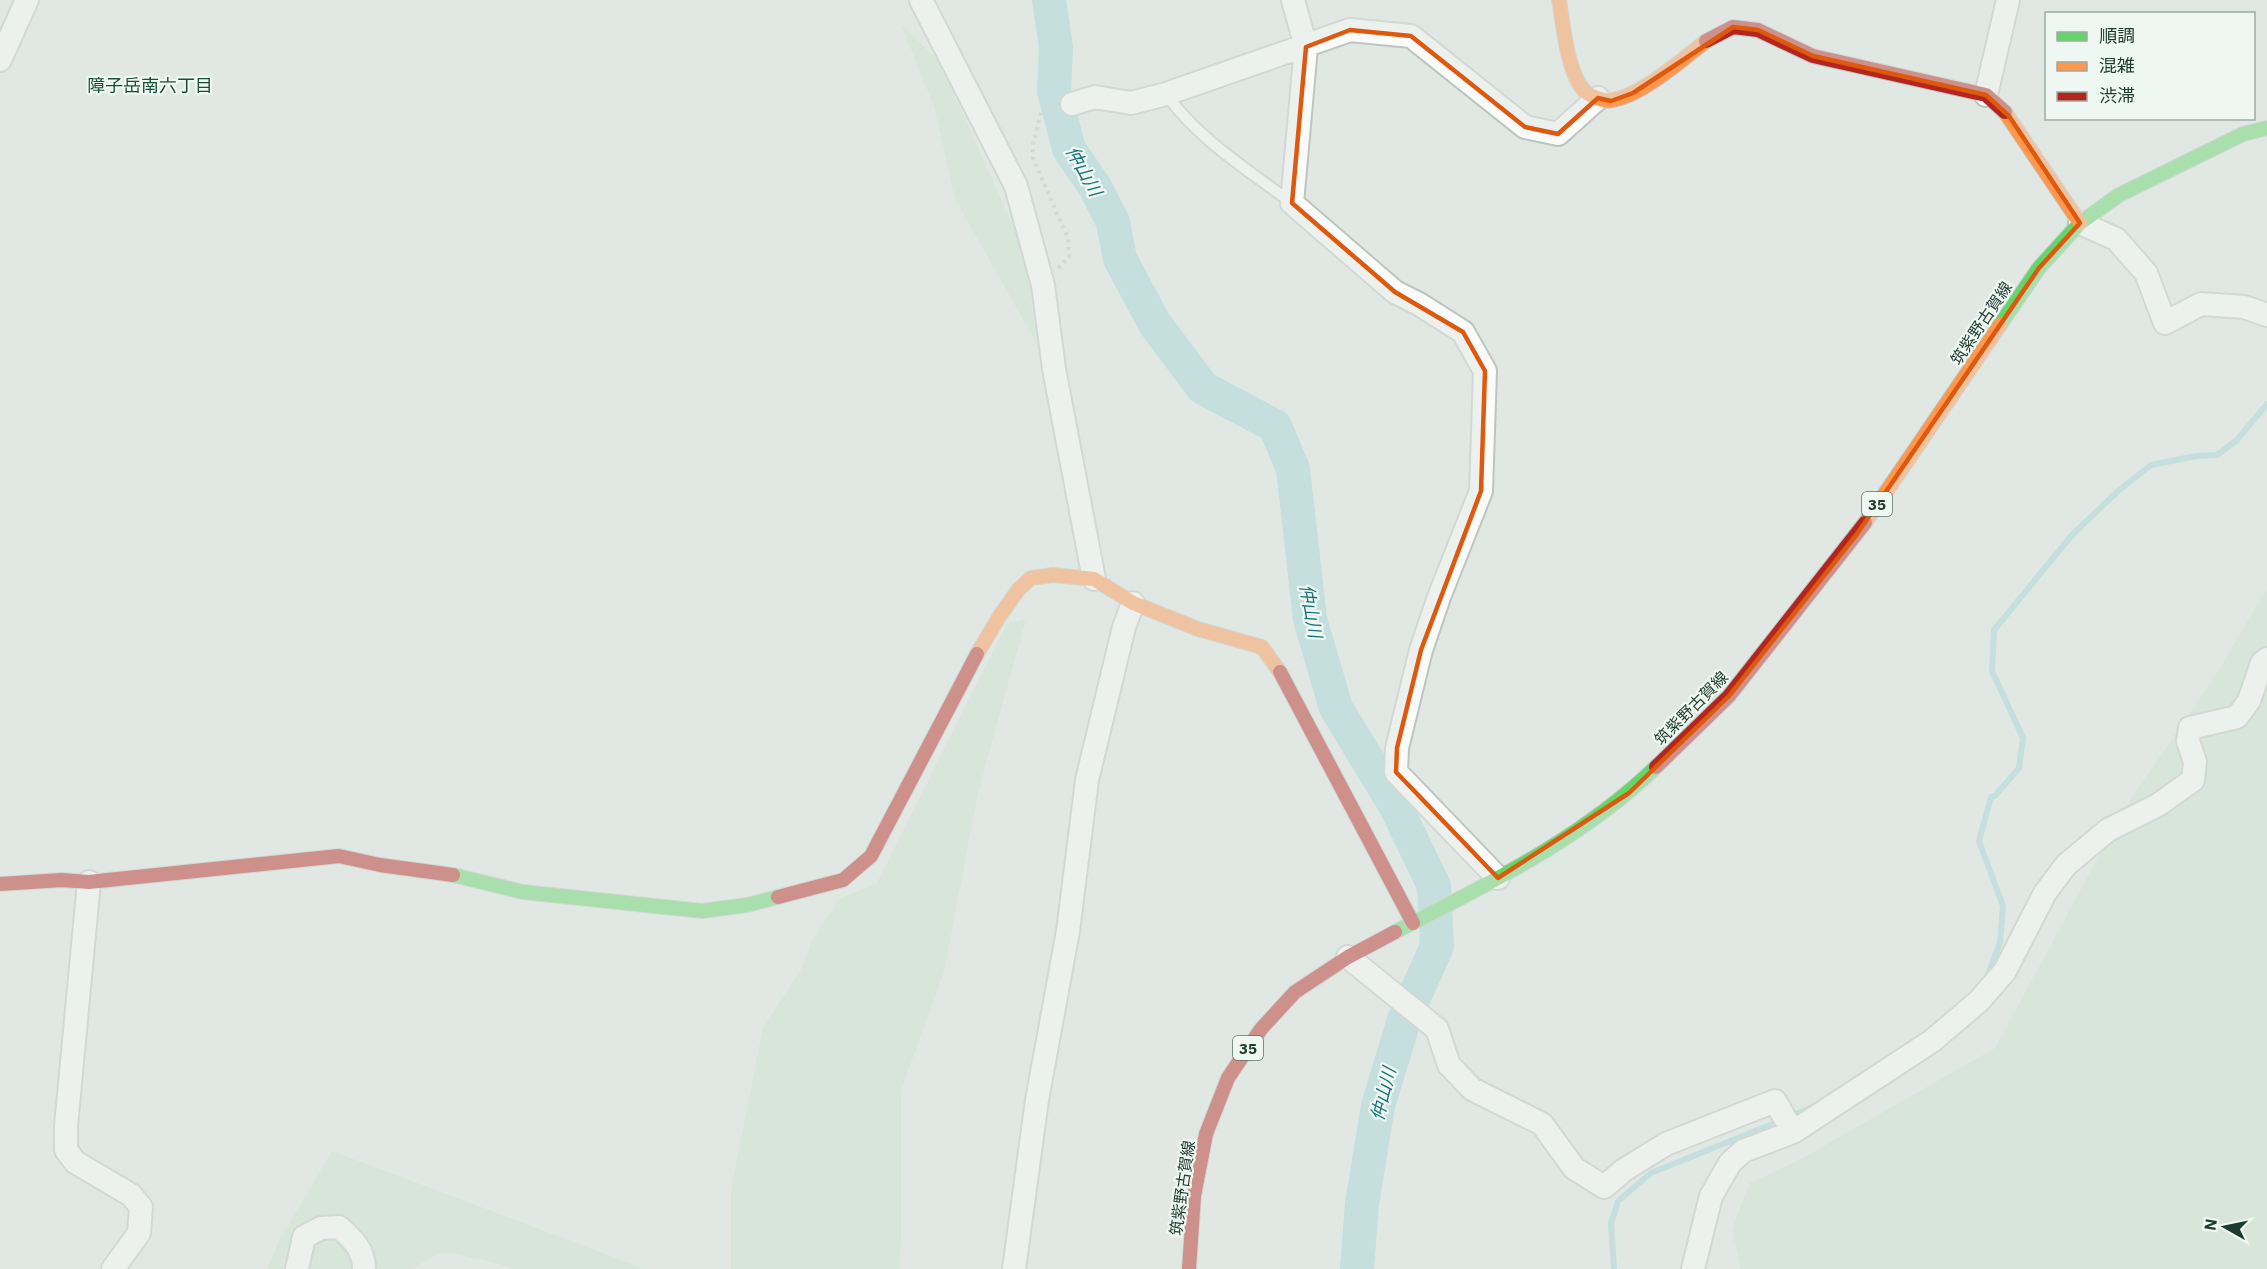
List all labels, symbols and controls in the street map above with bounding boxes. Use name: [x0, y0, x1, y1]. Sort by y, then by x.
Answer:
legend: [2045, 12, 2255, 120]
text: 順調: [2099, 24, 2135, 47]
text: 混雑: [2099, 54, 2135, 77]
district label: 障子岳南六丁目: [87, 74, 213, 97]
text: 渋滞: [2099, 84, 2135, 107]
water label: 仲山川: [1061, 142, 1108, 202]
street label: 筑紫野古賀線: [1946, 278, 2016, 368]
road number: 35: [1862, 492, 1892, 516]
water label: 仲山川: [1295, 582, 1327, 642]
street label: 筑紫野古賀線: [1650, 667, 1732, 749]
road number: 35: [1233, 1036, 1263, 1060]
water label: 仲山川: [1365, 1063, 1401, 1123]
street label: 筑紫野古賀線: [1165, 1139, 1199, 1237]
north arrow: [2195, 1197, 2255, 1257]
text: N: [2199, 1217, 2221, 1232]

